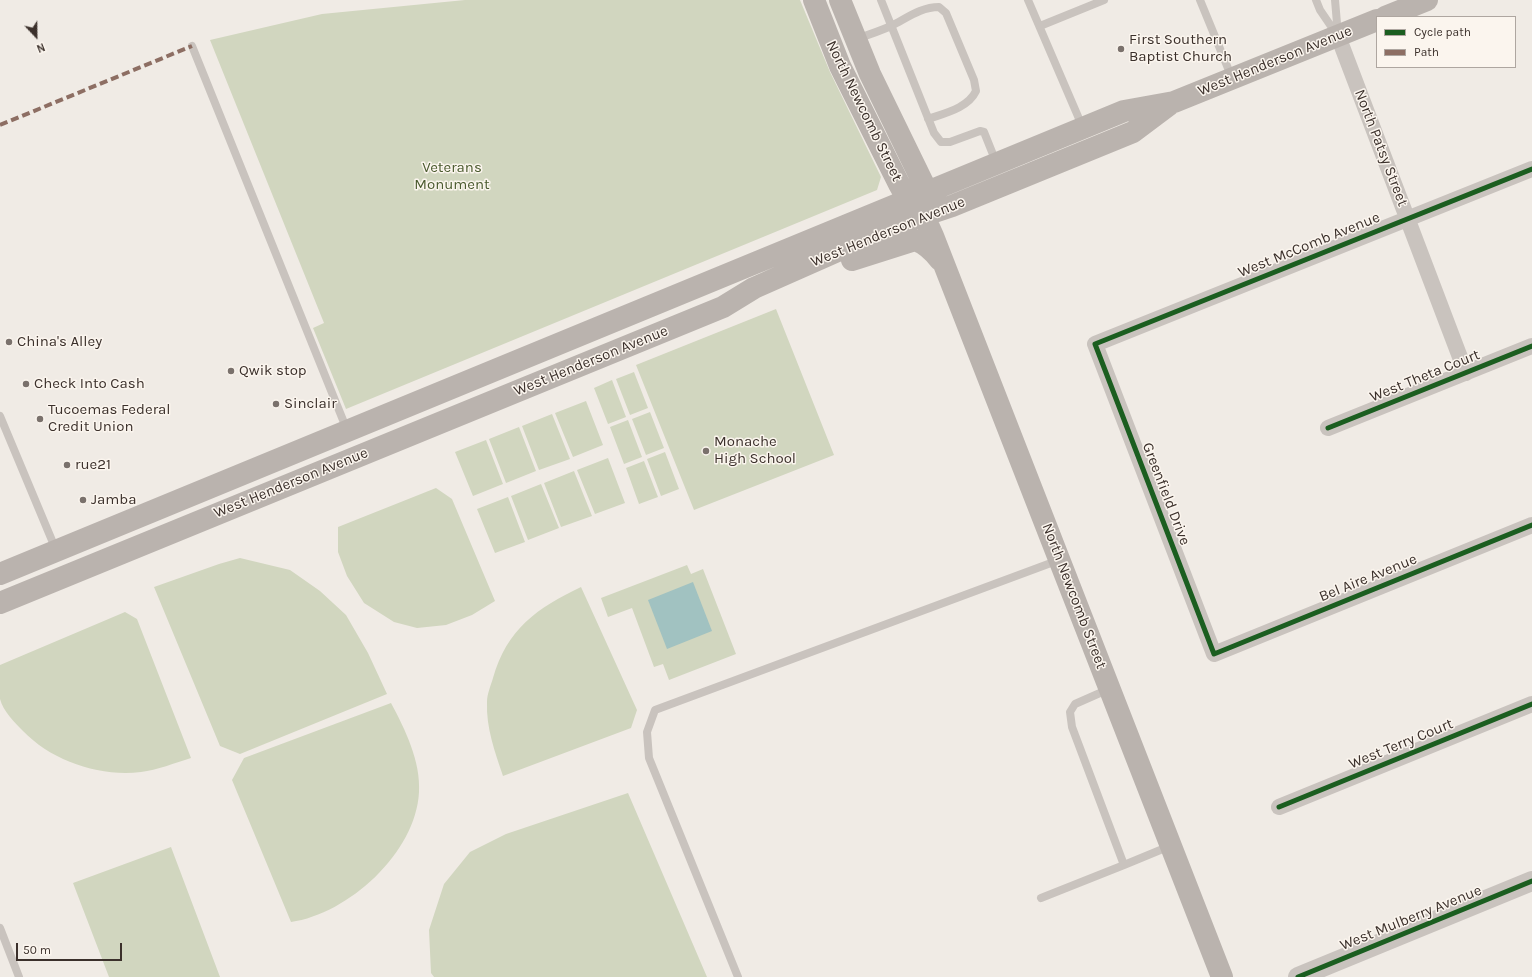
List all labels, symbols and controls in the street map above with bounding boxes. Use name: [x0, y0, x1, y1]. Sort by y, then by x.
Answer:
north arrow: [16, 16, 56, 56]
legend: [1376, 16, 1516, 68]
street label: West Henderson Avenue: [1195, 22, 1355, 100]
text: Cycle path: [1414, 25, 1471, 39]
place label: First Southern Baptist Church: [1129, 31, 1232, 66]
street label: North Newcomb Street: [822, 38, 906, 184]
text: N: [35, 40, 47, 55]
marker: First Southern Baptist Church: [1116, 44, 1126, 54]
text: Path: [1414, 45, 1439, 59]
street label: North Patsy Street: [1350, 87, 1412, 209]
park label: Veterans Monument: [414, 159, 490, 194]
street label: West Henderson Avenue: [808, 193, 968, 271]
street label: West McComb Avenue: [1235, 208, 1383, 282]
street label: West Henderson Avenue: [511, 322, 671, 400]
place label: China's Alley: [17, 333, 102, 351]
marker: China's Alley: [4, 337, 14, 347]
street label: West Theta Court: [1367, 346, 1483, 406]
place label: Qwik stop: [239, 362, 307, 380]
marker: Qwik stop: [226, 366, 236, 376]
place label: Check Into Cash: [34, 375, 145, 393]
marker: Check Into Cash: [21, 379, 31, 389]
place label: Sinclair: [284, 395, 337, 413]
marker: Sinclair: [271, 399, 281, 409]
place label: Tucoemas Federal Credit Union: [48, 401, 171, 436]
marker: Tucoemas Federal Credit Union: [35, 414, 45, 424]
place label: Monache High School: [714, 433, 796, 468]
street label: Greenfield Drive: [1138, 440, 1194, 548]
street label: West Henderson Avenue: [211, 444, 371, 522]
marker: Monache High School: [701, 446, 711, 456]
place label: rue21: [75, 456, 111, 474]
marker: rue21: [62, 460, 72, 470]
place label: Jamba: [91, 491, 136, 509]
marker: Jamba: [78, 495, 88, 505]
street label: North Newcomb Street: [1038, 521, 1110, 671]
street label: Bel Aire Avenue: [1316, 550, 1420, 606]
street label: West Terry Court: [1346, 715, 1456, 773]
street label: West Mulberry Avenue: [1338, 881, 1484, 955]
scale bar: [18, 935, 124, 961]
text: 50 m: [23, 943, 51, 957]

